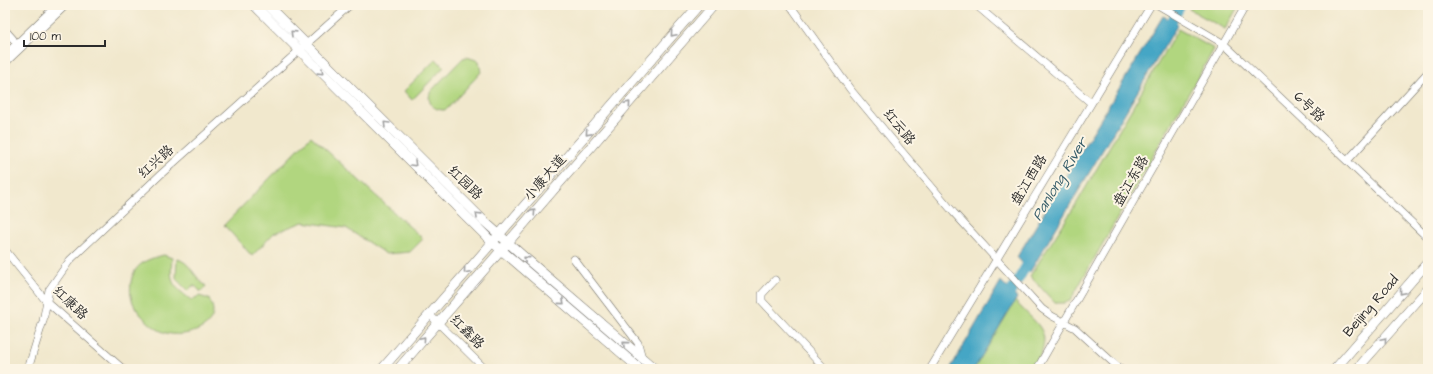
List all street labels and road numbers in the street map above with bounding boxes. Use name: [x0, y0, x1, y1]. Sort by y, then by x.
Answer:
street label: 6号路: [1289, 87, 1329, 127]
street label: 红云路: [878, 104, 920, 150]
street label: 红兴路: [134, 141, 178, 183]
street label: 小康大道: [519, 150, 571, 206]
street label: 盘江西路: [1006, 151, 1052, 209]
street label: 盘江东路: [1108, 152, 1154, 210]
street label: 红园路: [443, 161, 487, 205]
street label: Beijing Road: [1338, 271, 1404, 341]
street label: 红康路: [48, 281, 92, 325]
street label: 红鑫路: [445, 310, 489, 354]

